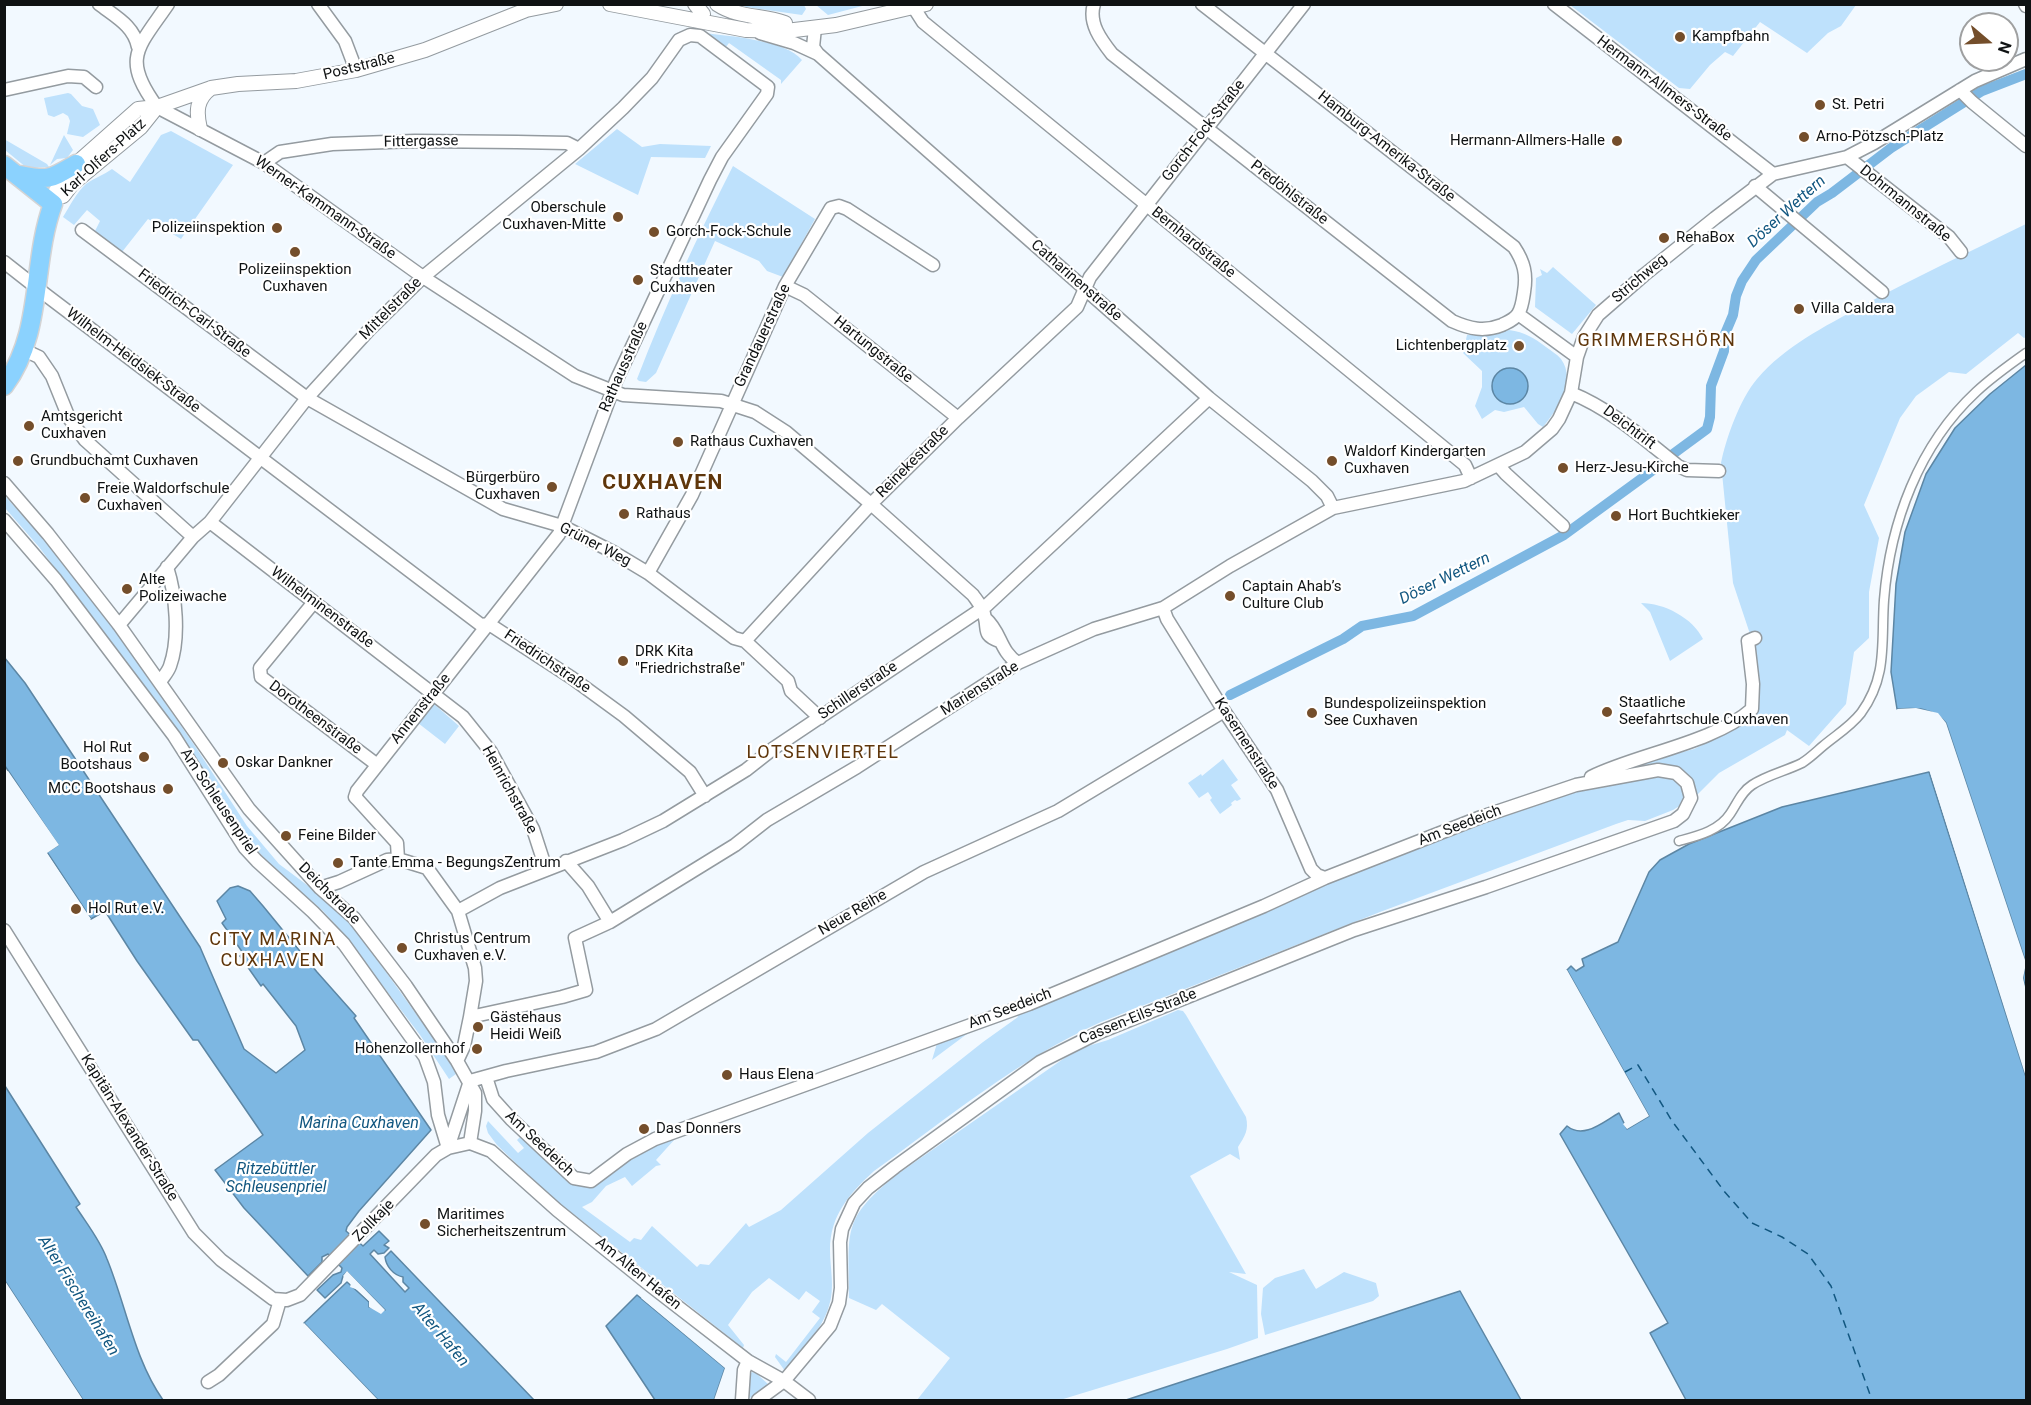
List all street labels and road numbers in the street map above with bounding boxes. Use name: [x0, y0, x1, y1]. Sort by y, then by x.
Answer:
street label: Hermann-Allmers-Straße: [1593, 32, 1735, 146]
street label: Poststraße: [321, 49, 397, 85]
street label: Gorch-Fock-Straße: [1159, 77, 1249, 185]
street label: Hamburg-Amerika-Straße: [1314, 88, 1458, 206]
street label: Karl-Olfers-Platz: [58, 115, 150, 201]
street label: Fittergasse: [384, 132, 458, 152]
street label: Werner-Kammann-Straße: [251, 152, 399, 264]
street label: Predöhlstraße: [1247, 157, 1331, 229]
street label: Dohrmannstraße: [1856, 162, 1954, 246]
street label: Bernhardstraße: [1147, 204, 1239, 282]
street label: Catharinenstraße: [1027, 236, 1125, 326]
street label: Strichweg: [1609, 251, 1671, 307]
street label: Friedrich-Carl-Straße: [134, 266, 254, 362]
street label: Mittelstraße: [356, 274, 426, 344]
street label: Grandauerstraße: [731, 282, 795, 390]
street label: Wilhelm-Heidsiek-Straße: [62, 305, 204, 417]
street label: Hartungstraße: [830, 313, 916, 387]
street label: Rathausstraße: [596, 319, 652, 415]
street label: Deichtrift: [1599, 402, 1659, 454]
street label: Reinekestraße: [873, 422, 953, 502]
street label: Grüner Weg: [556, 519, 634, 571]
street label: Wilhelminenstraße: [267, 563, 377, 653]
street label: Friedrichstraße: [500, 626, 594, 698]
street label: Schillerstraße: [815, 658, 901, 724]
street label: Marienstraße: [938, 658, 1022, 720]
street label: Annenstraße: [387, 670, 455, 748]
street label: Dorotheenstraße: [265, 677, 365, 759]
street label: Kasernenstraße: [1210, 695, 1282, 793]
street label: Heinrichstraße: [477, 743, 541, 837]
street label: Am Schleusenpriel: [176, 745, 260, 859]
street label: Am Seedeich: [1416, 802, 1504, 850]
street label: Deichstraße: [294, 859, 364, 929]
street label: Neue Reihe: [816, 886, 890, 940]
street label: Am Seedeich: [966, 985, 1054, 1033]
street label: Cassen-Eils-Straße: [1077, 985, 1199, 1049]
street label: Kapitän-Alexander-Straße: [76, 1051, 182, 1205]
street label: Am Seedeich: [501, 1108, 577, 1180]
street label: Zollkaje: [349, 1196, 399, 1246]
street label: Am Alten Hafen: [591, 1234, 685, 1314]

